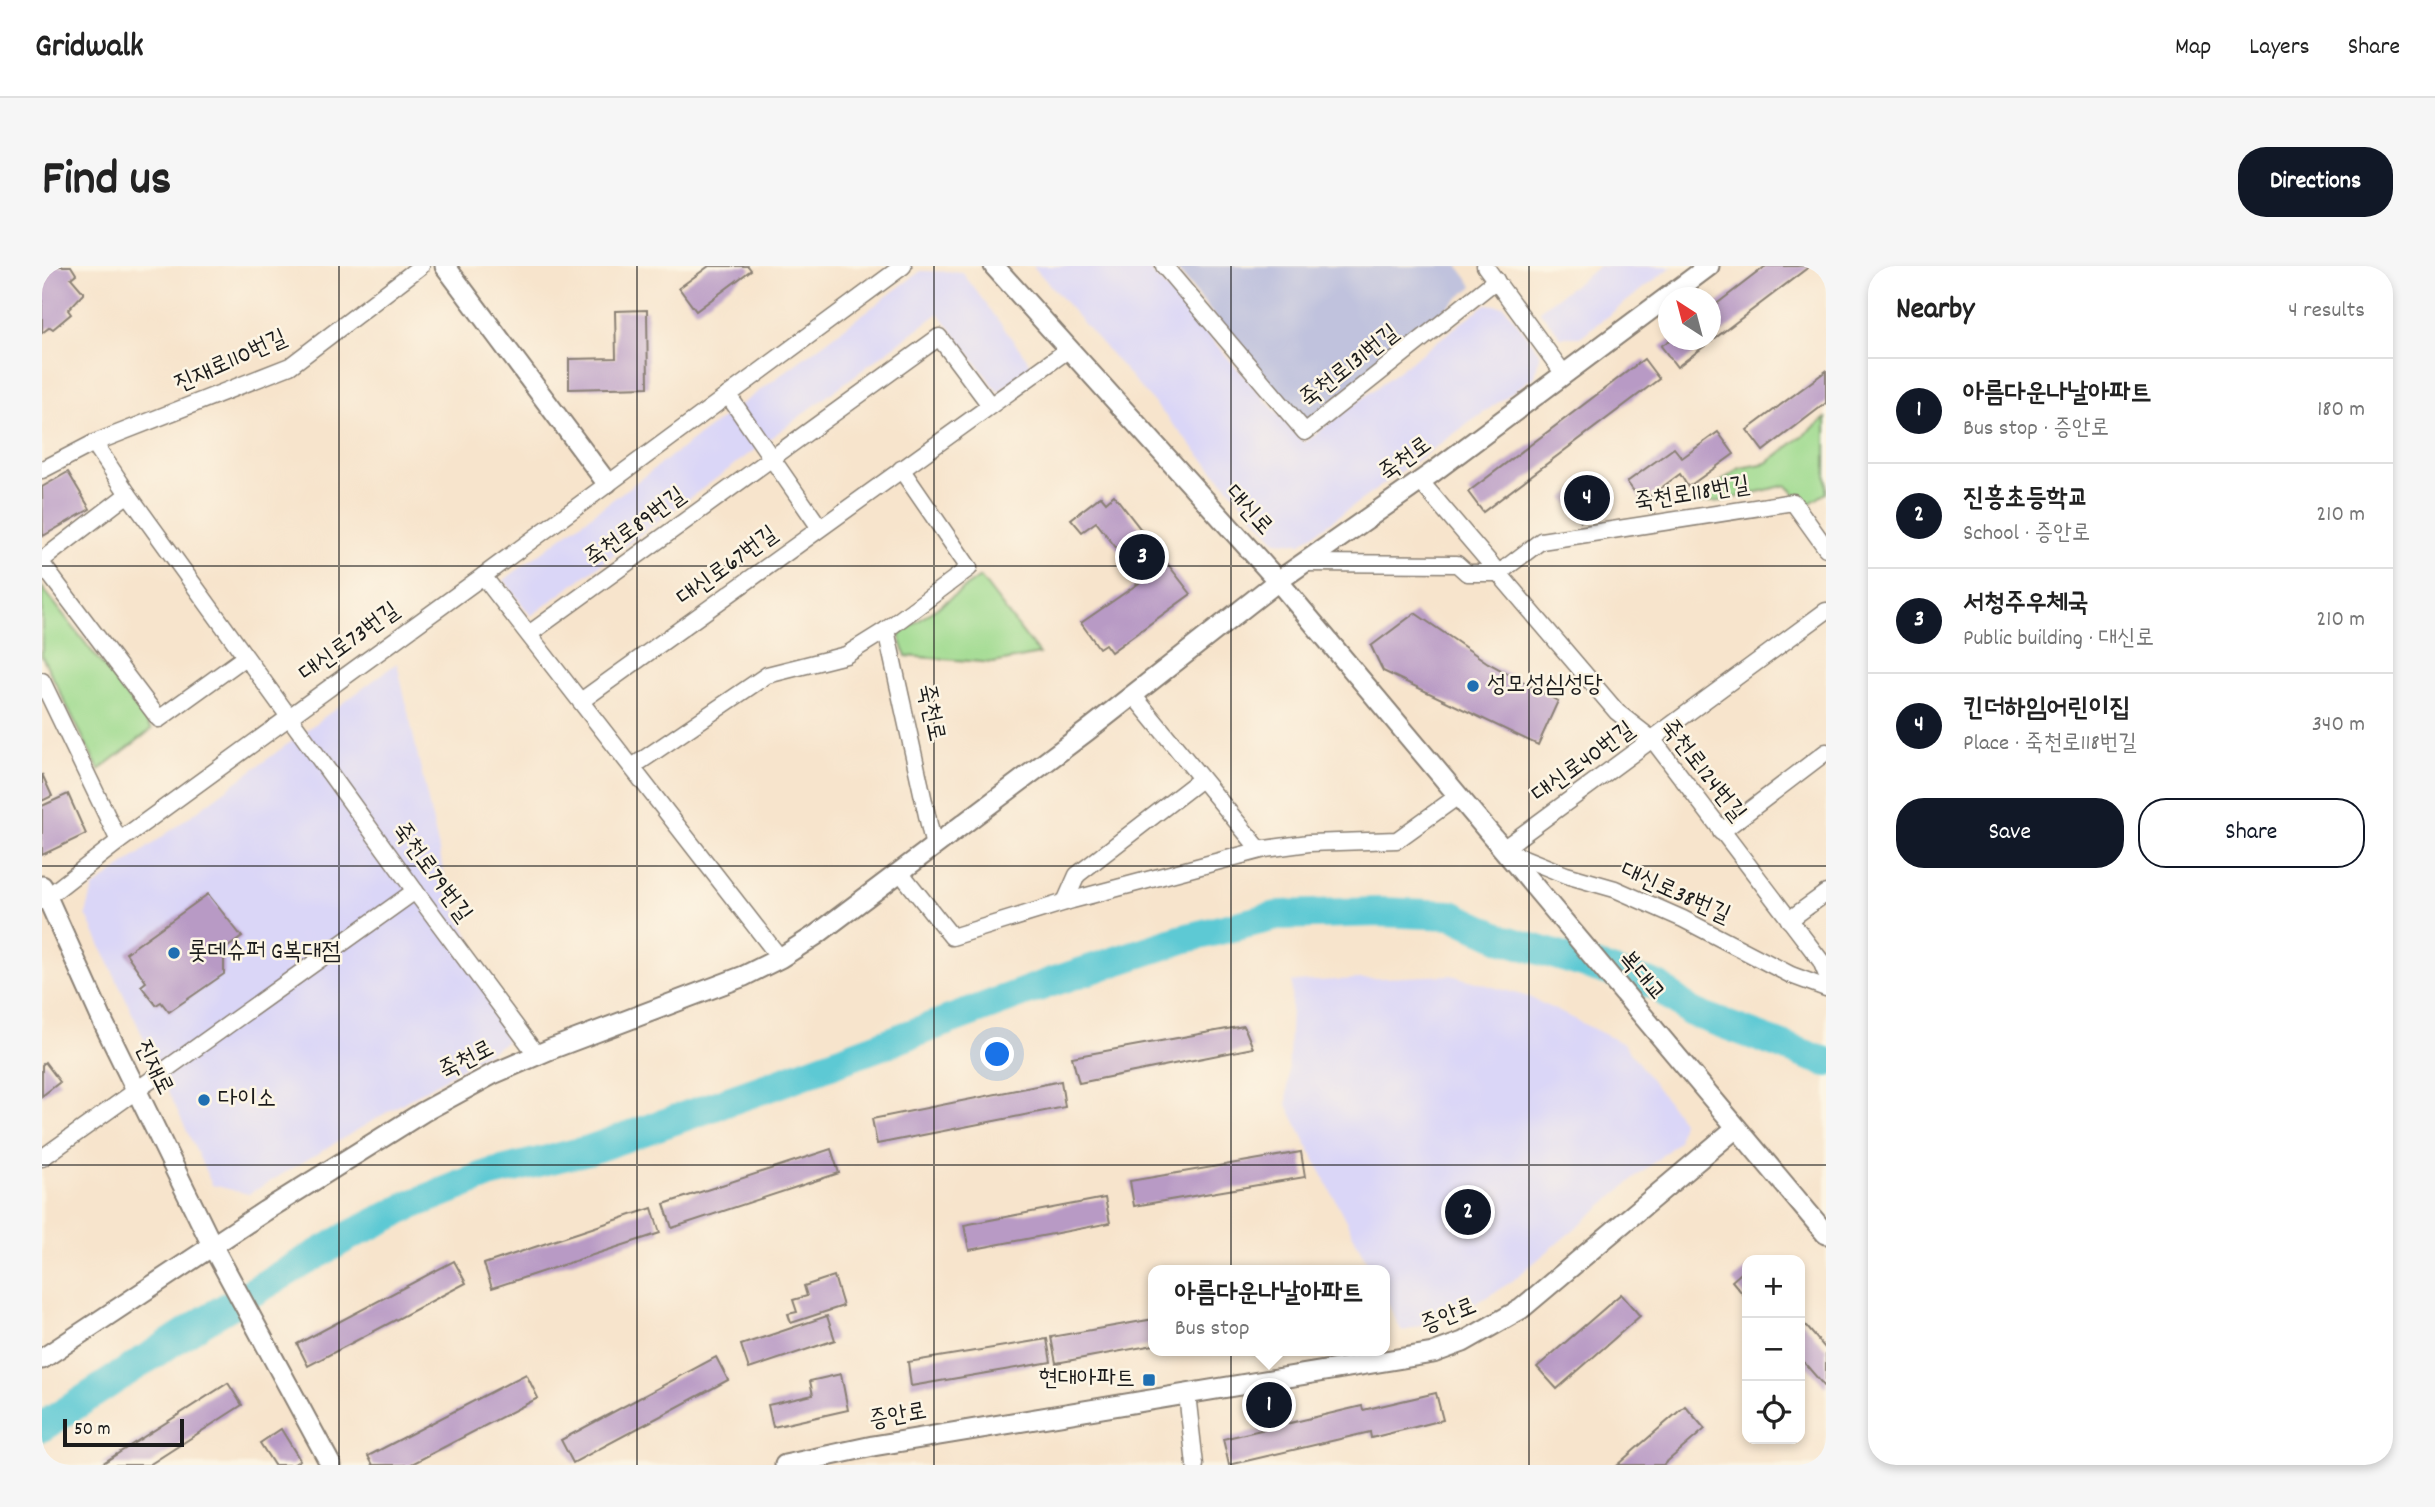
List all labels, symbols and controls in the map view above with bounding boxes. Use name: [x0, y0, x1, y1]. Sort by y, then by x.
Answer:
text: Gridwalk: [35, 25, 144, 72]
text: Map: [2175, 31, 2211, 65]
text: Layers: [2249, 31, 2310, 65]
text: Share: [2348, 31, 2400, 65]
text: Find us: [42, 147, 171, 217]
button: Directions: [2238, 147, 2393, 217]
north arrow: [1658, 287, 1721, 350]
text: Nearby: [1896, 290, 1974, 333]
text: 4 results: [2288, 295, 2365, 328]
street label: 죽천로131번길: [1293, 317, 1407, 417]
street label: 진재로110번길: [169, 322, 293, 402]
text: 아름다운나날아파트: [1963, 376, 2151, 413]
text: 1: [1916, 394, 1922, 427]
text: 180 m: [2317, 394, 2365, 427]
text: Bus stop · 증안로: [1963, 413, 2109, 446]
street label: 죽천로: [1373, 429, 1439, 491]
street label: 죽천로118번길: [1632, 469, 1752, 521]
pin: 4: [1564, 472, 1610, 524]
street label: 대신로: [1216, 478, 1280, 544]
street label: 죽천로89번길: [579, 480, 693, 576]
text: 진흥초등학교: [1963, 481, 2089, 518]
text: 2: [1914, 499, 1924, 532]
text: 210 m: [2316, 499, 2365, 532]
text: School · 증안로: [1963, 518, 2090, 551]
street label: 대신로67번길: [670, 519, 786, 615]
pin: 3: [1119, 531, 1165, 583]
text: 서청주우체국: [1963, 586, 2089, 623]
street label: 대신로73번길: [293, 595, 407, 691]
text: 3: [1914, 604, 1924, 637]
text: 210 m: [2316, 604, 2365, 637]
text: Public building · 대신로: [1963, 623, 2154, 656]
place label: 성모성심성당: [1487, 669, 1603, 703]
marker: 성모성심성당: [1465, 678, 1481, 694]
street label: 죽천로: [907, 681, 953, 745]
text: 킨더하임어린이집: [1963, 691, 2130, 728]
text: 4: [1914, 709, 1924, 742]
text: 340 m: [2312, 709, 2365, 742]
street label: 죽천로124번길: [1651, 712, 1753, 830]
street label: 대신로40번길: [1526, 714, 1642, 812]
text: Place · 죽천로118번길: [1963, 728, 2137, 761]
button: Save: [1896, 798, 2124, 868]
button: Share: [2138, 798, 2365, 868]
street label: 죽천로79번길: [383, 816, 479, 930]
street label: 대신로38번길: [1615, 855, 1735, 933]
place label: 롯데슈퍼 G복대점: [188, 936, 341, 970]
street label: 복대교: [1609, 944, 1673, 1010]
marker: 롯데슈퍼 G복대점: [166, 945, 182, 961]
street label: 죽천로: [433, 1033, 501, 1089]
street label: 진재로: [125, 1035, 181, 1101]
your location: [980, 1037, 1014, 1071]
place label: 다이소: [218, 1083, 276, 1117]
marker: 다이소: [196, 1092, 212, 1108]
pin: 2: [1445, 1186, 1491, 1238]
map controls: [1742, 1255, 1805, 1444]
button: +: [1742, 1255, 1805, 1318]
popup: [1148, 1265, 1390, 1356]
text: 아름다운나날아파트: [1175, 1276, 1363, 1313]
street label: 증안로: [1416, 1290, 1482, 1344]
text: Bus stop: [1175, 1313, 1250, 1346]
button: −: [1742, 1318, 1805, 1381]
place label: 현대아파트: [1038, 1363, 1135, 1397]
marker: 현대아파트: [1141, 1372, 1157, 1388]
pin: 1: [1246, 1379, 1292, 1431]
button: locate: [1742, 1381, 1805, 1444]
street label: 증안로: [867, 1395, 929, 1439]
scale bar: [63, 1416, 184, 1448]
text: 50 m: [74, 1417, 111, 1444]

